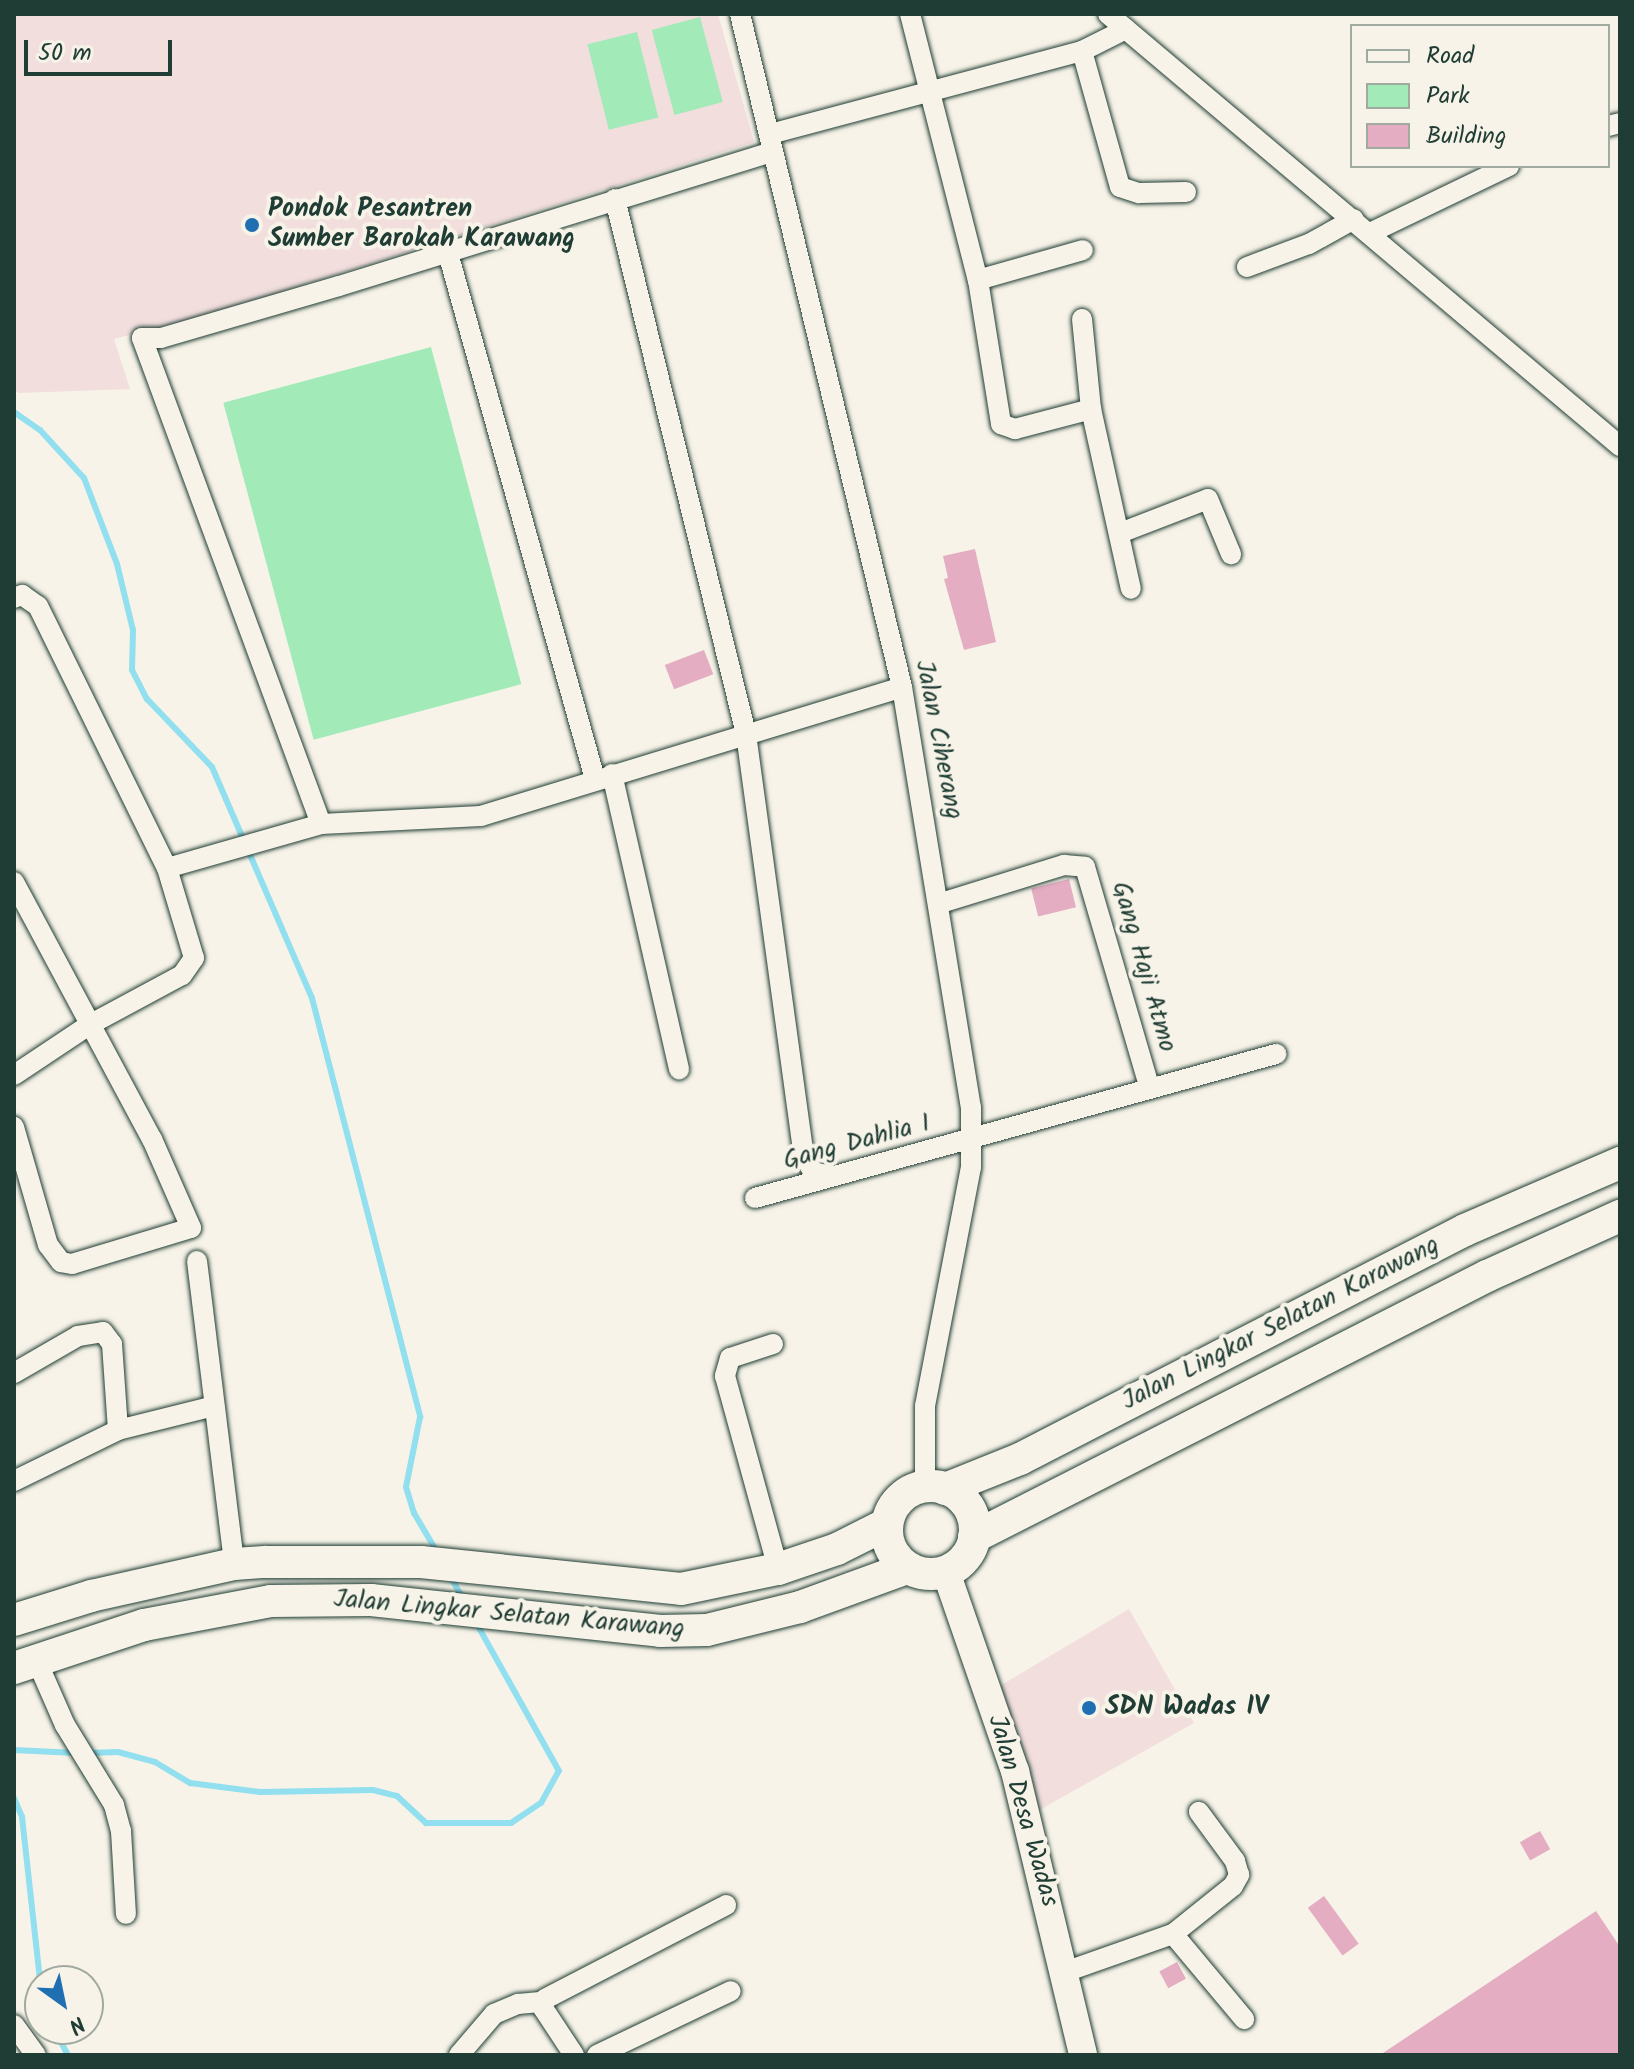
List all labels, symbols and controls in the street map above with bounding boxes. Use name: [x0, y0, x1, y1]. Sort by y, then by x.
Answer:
scale bar: [28, 24, 176, 74]
legend: [1350, 24, 1610, 168]
text: 50 m: [38, 34, 92, 73]
text: Road: [1426, 37, 1474, 76]
text: Park: [1426, 77, 1470, 116]
text: Building: [1426, 117, 1506, 156]
place label: Pondok Pesantren Sumber Barokah Karawang: [268, 194, 575, 256]
marker: Pondok Pesantren Sumber Barokah Karawang: [243, 216, 261, 234]
street label: Jalan Ciherang: [907, 658, 969, 822]
street label: Gang Haji Atmo: [1104, 878, 1182, 1056]
street label: Gang Dahlia I: [780, 1108, 934, 1178]
street label: Jalan Lingkar Selatan Karawang: [1117, 1230, 1445, 1418]
street label: Jalan Lingkar Selatan Karawang: [332, 1584, 686, 1646]
place label: SDN Wadas IV: [1105, 1692, 1268, 1724]
marker: SDN Wadas IV: [1080, 1699, 1098, 1717]
street label: Jalan Desa Wadas: [980, 1711, 1064, 1911]
north arrow: [24, 1965, 104, 2045]
text: N: [61, 2005, 92, 2042]

